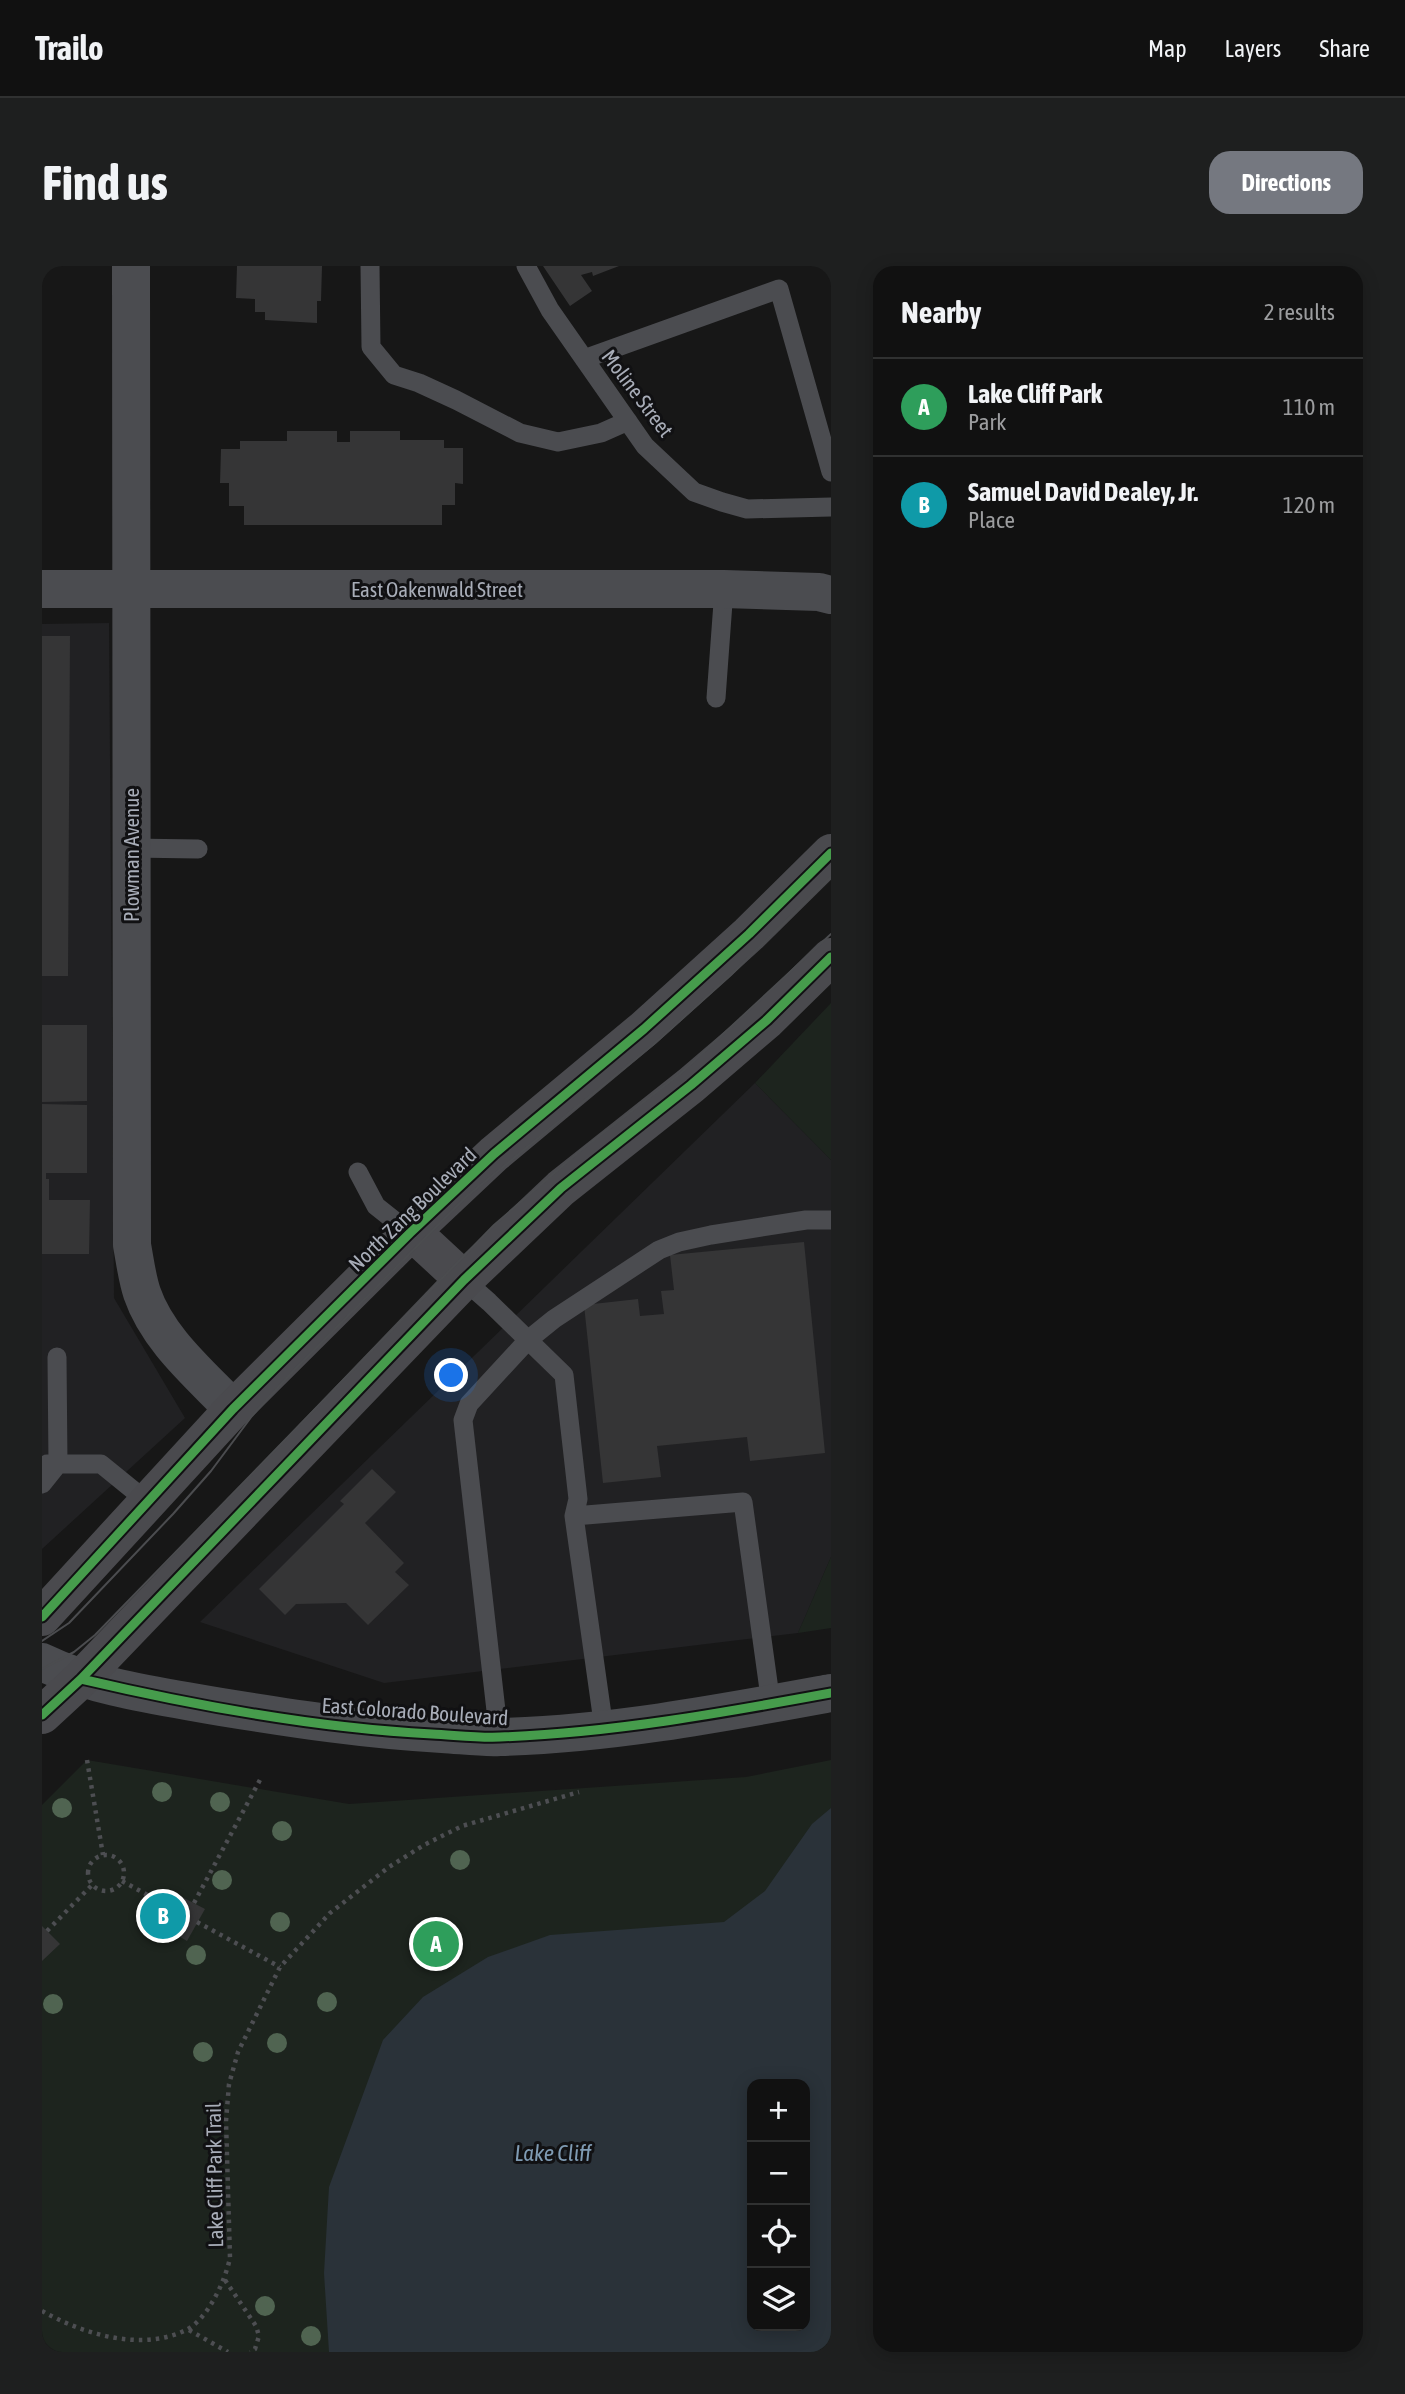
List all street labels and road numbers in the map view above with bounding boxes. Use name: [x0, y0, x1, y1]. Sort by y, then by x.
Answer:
street label: Moline Street: [597, 345, 679, 441]
street label: East Oakenwald Street: [351, 577, 523, 601]
street label: Plowman Avenue: [119, 788, 143, 922]
street label: North Zang Boulevard: [343, 1142, 481, 1276]
street label: East Colorado Boulevard: [321, 1693, 509, 1729]
street label: Lake Cliff Park Trail: [201, 2102, 227, 2248]

